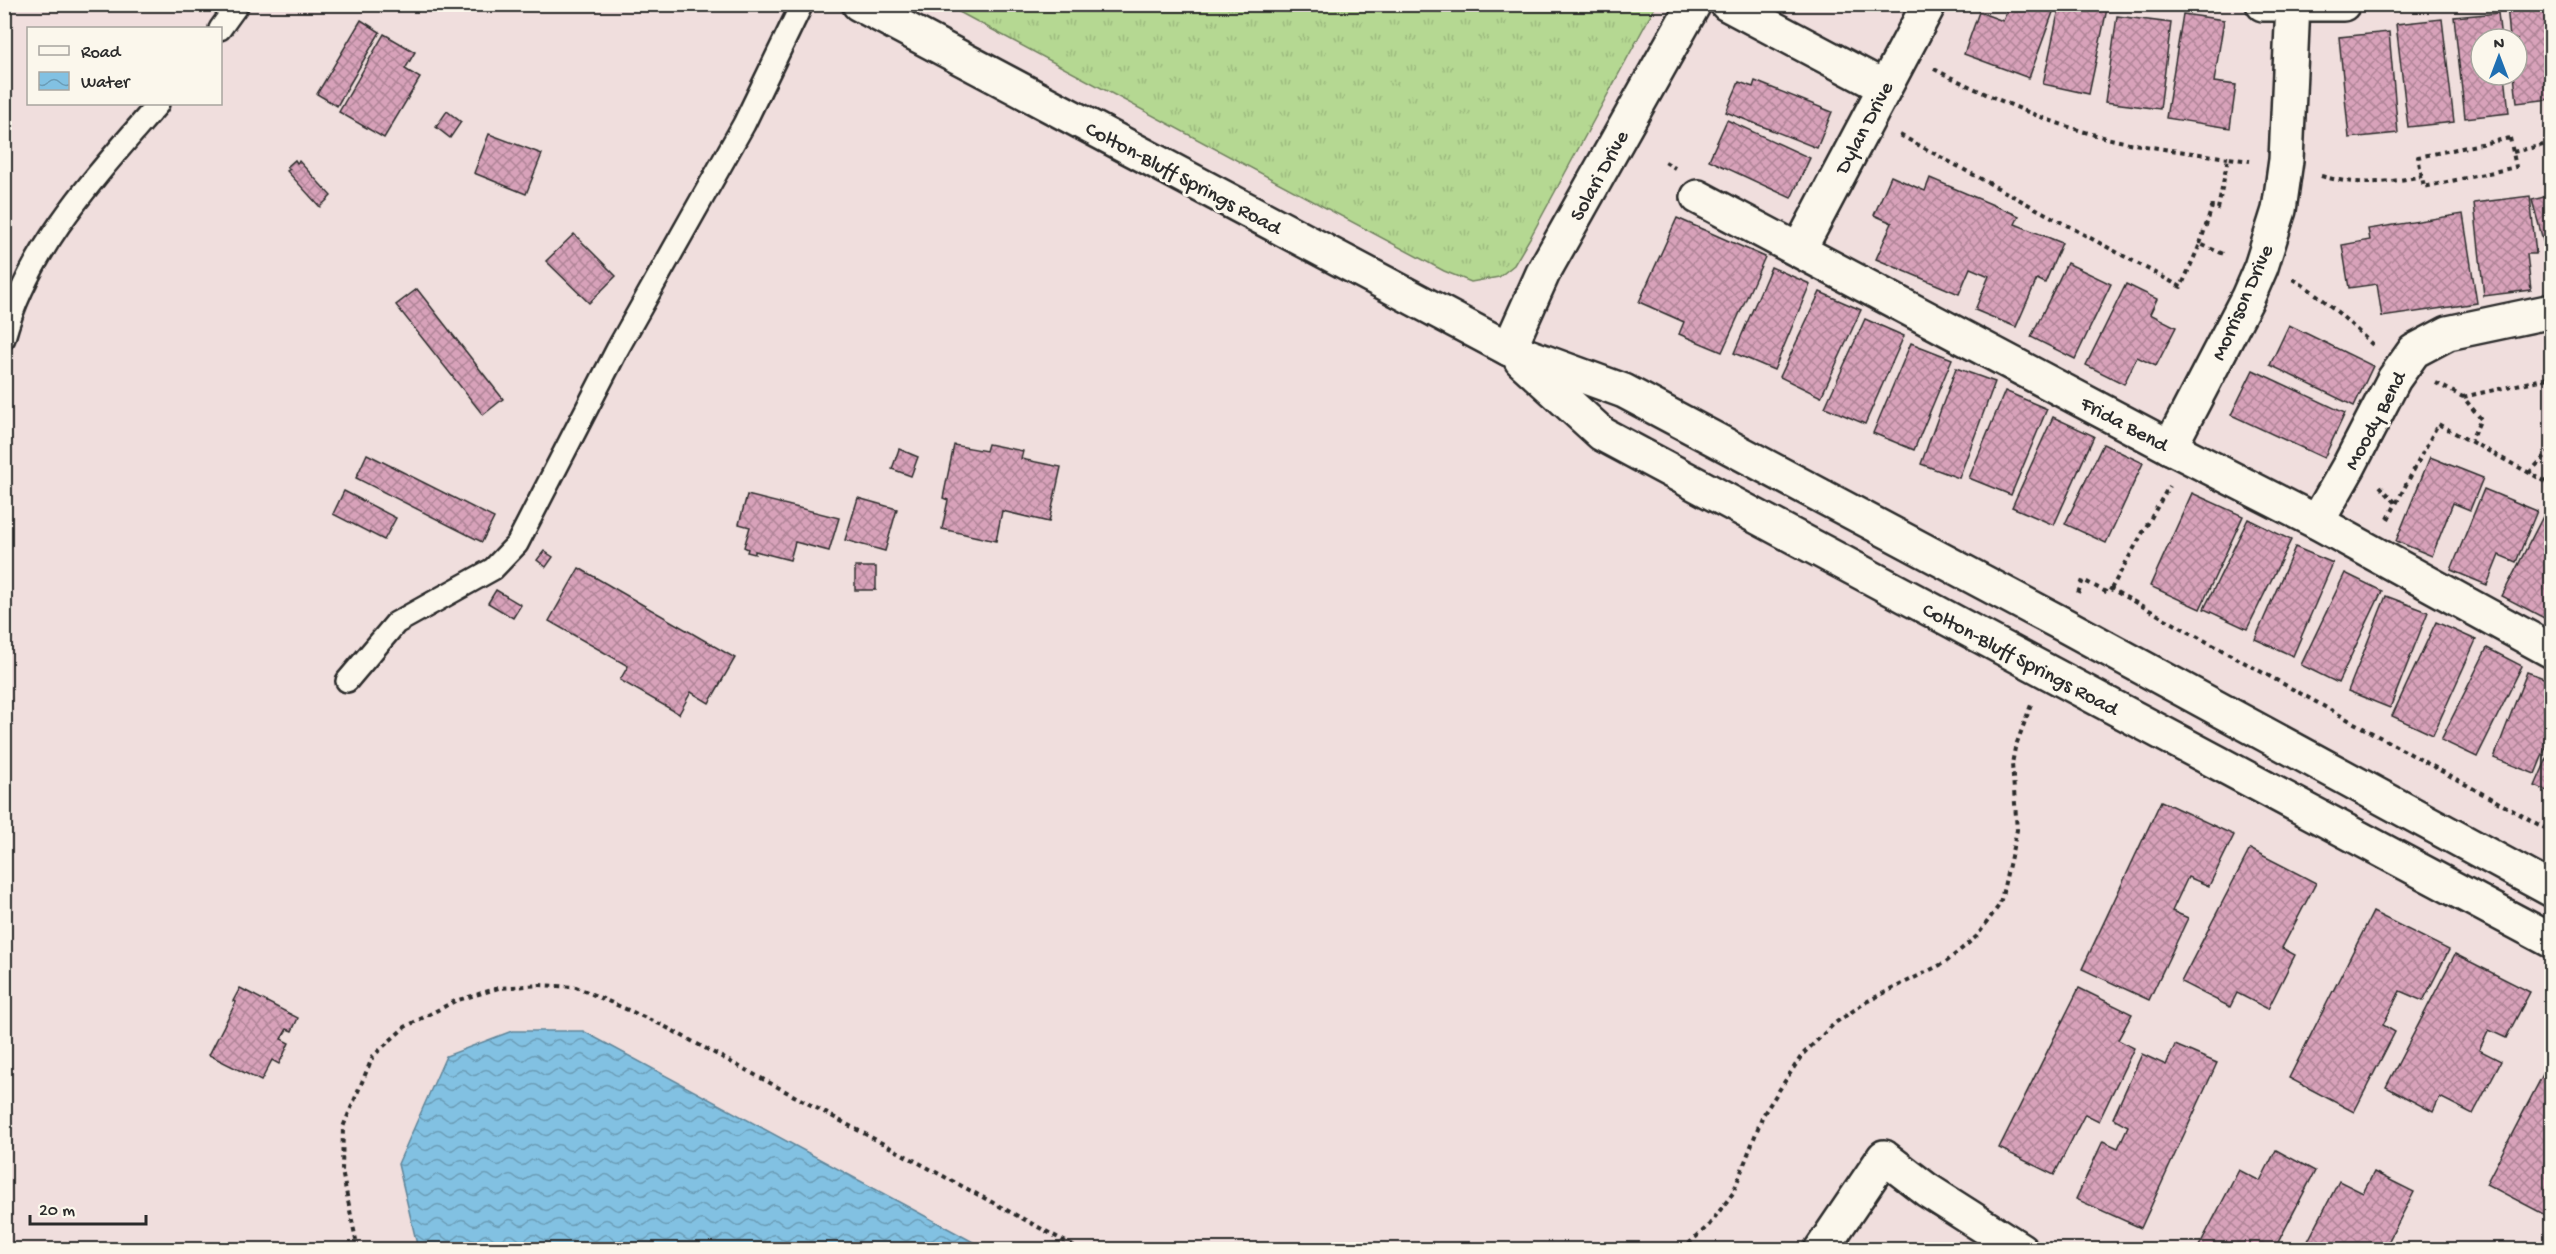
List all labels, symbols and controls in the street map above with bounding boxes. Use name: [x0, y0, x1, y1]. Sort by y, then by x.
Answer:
legend: [27, 27, 222, 105]
north arrow: [2469, 27, 2529, 87]
text: N: [2494, 36, 2505, 55]
text: Road: [81, 43, 122, 64]
text: Water: [81, 73, 131, 94]
street label: Dylan Drive: [1830, 77, 1901, 181]
street label: Colton-Bluff Springs Road: [1080, 118, 1286, 243]
street label: Solari Drive: [1566, 126, 1637, 226]
street label: Morrison Drive: [2208, 241, 2281, 365]
street label: Moody Bend: [2341, 367, 2414, 475]
street label: Frida Bend: [2074, 392, 2173, 460]
street label: Colton-Bluff Springs Road: [1917, 599, 2123, 724]
scale bar: [30, 1188, 146, 1226]
text: 20 m: [39, 1201, 75, 1222]

